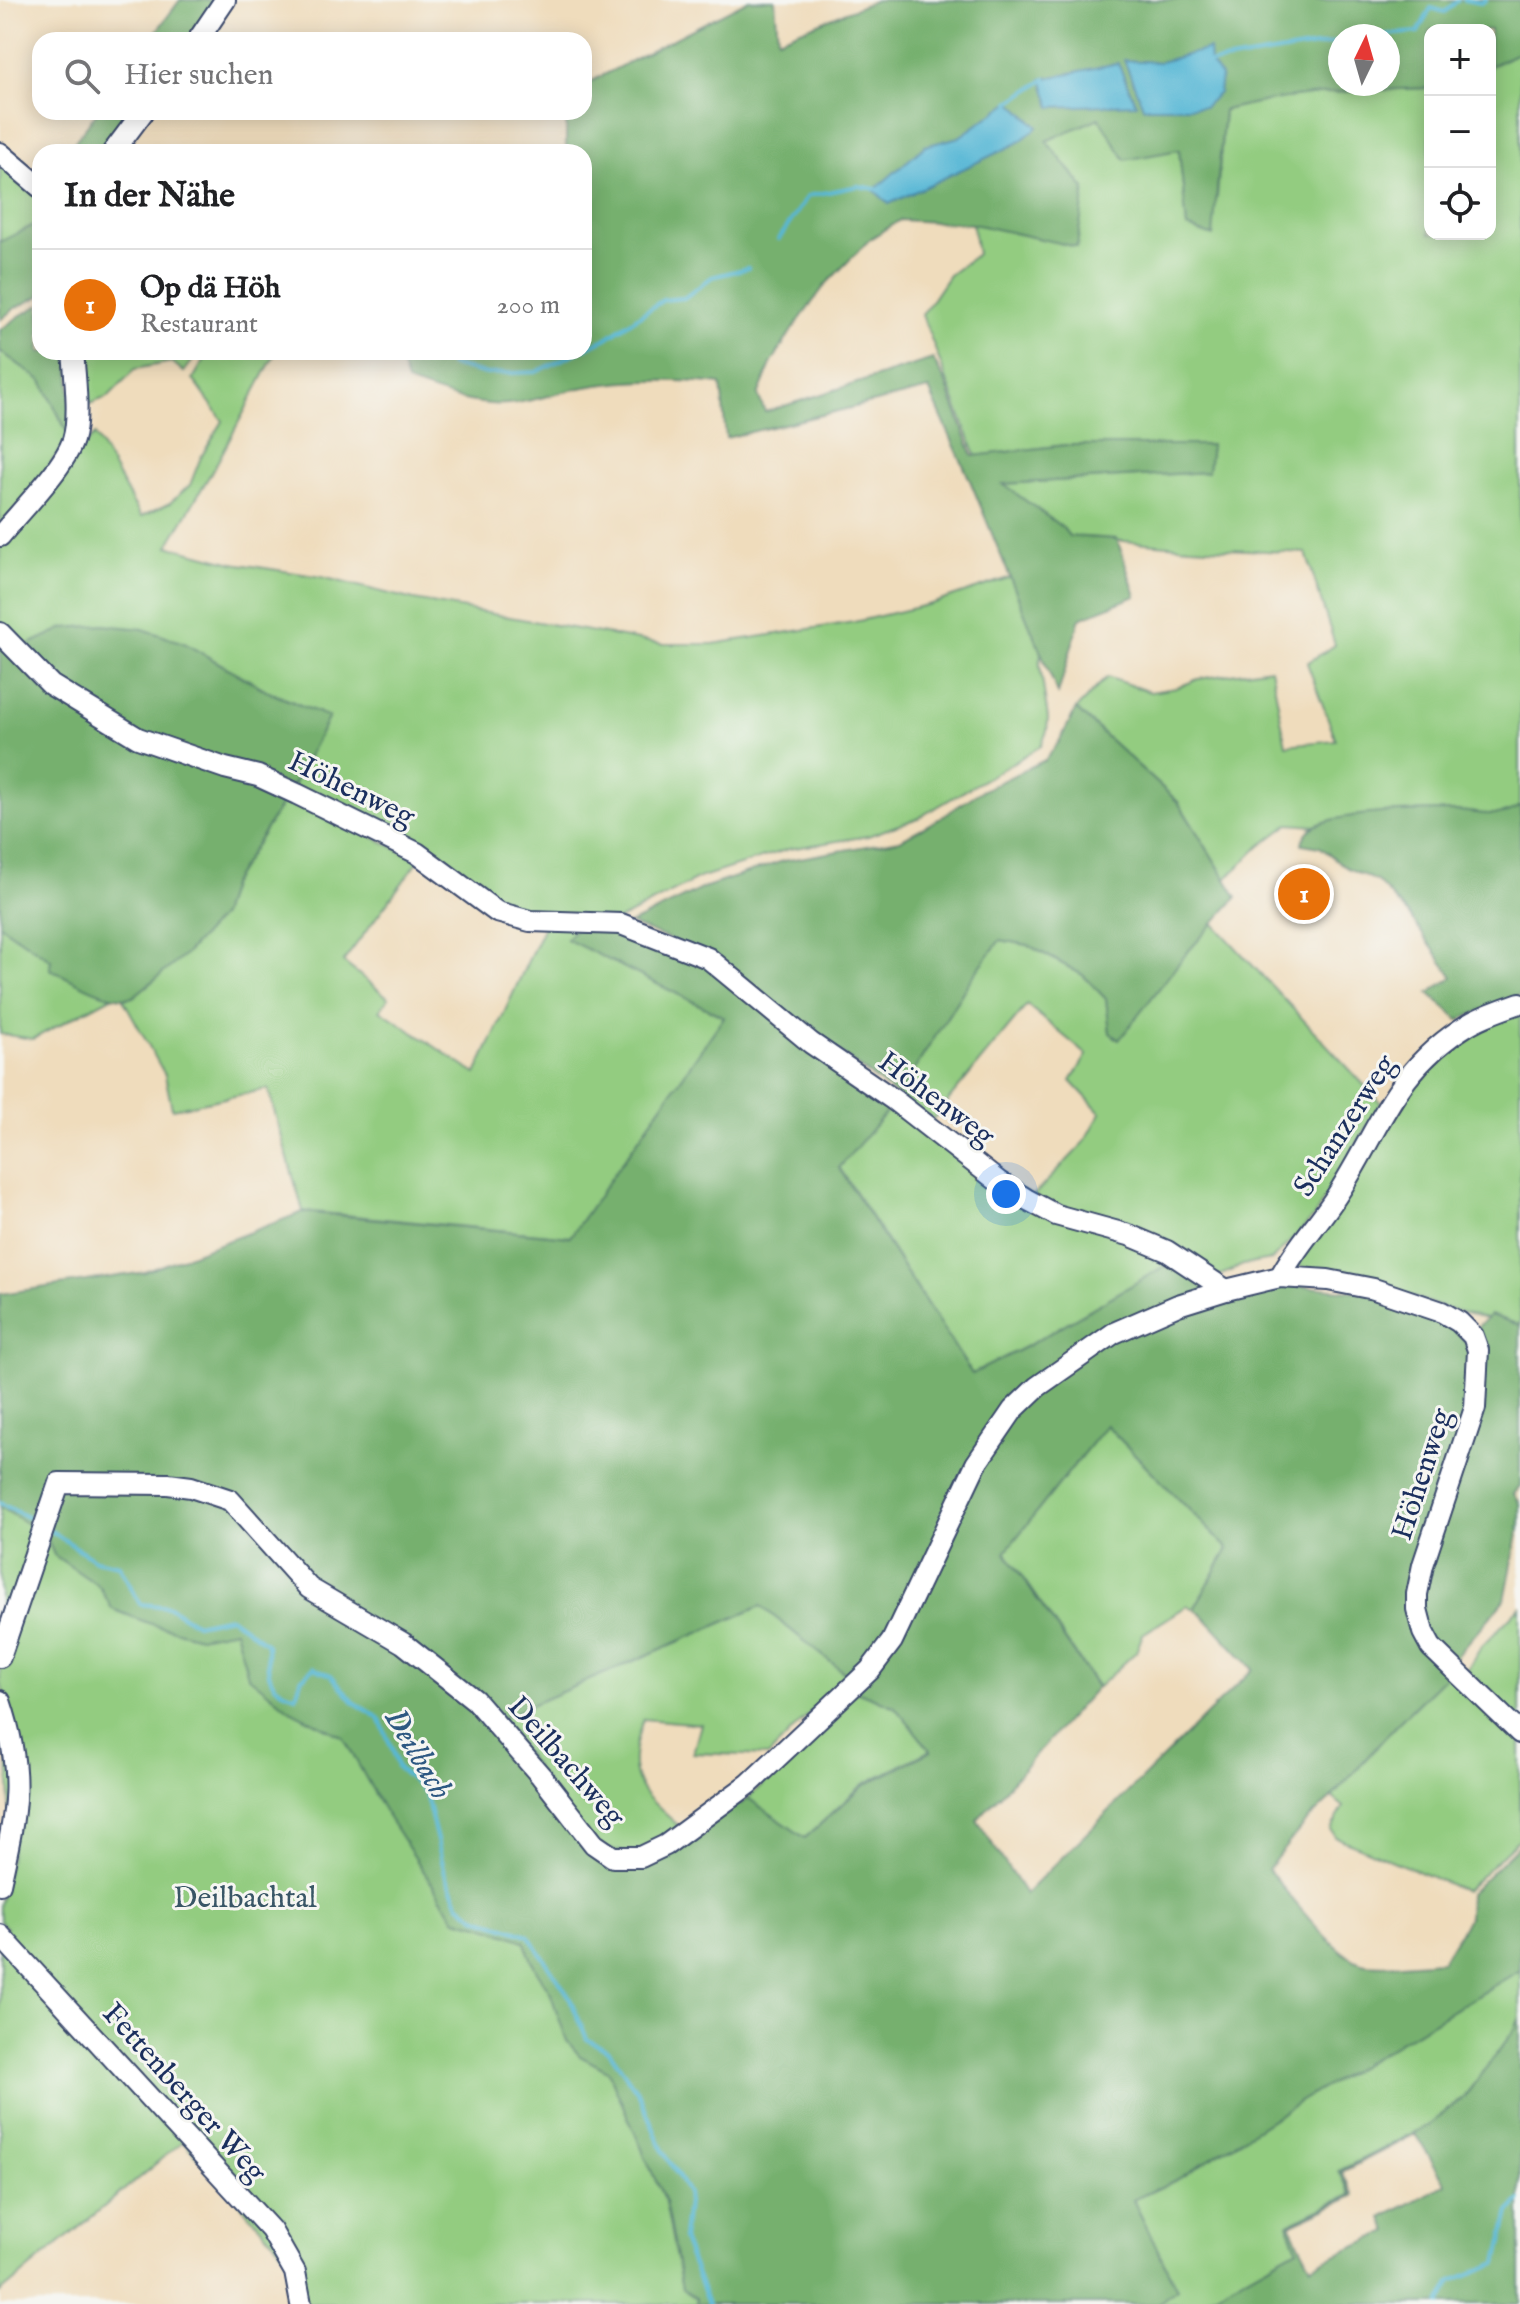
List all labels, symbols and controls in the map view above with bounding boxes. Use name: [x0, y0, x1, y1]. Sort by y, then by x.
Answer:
north arrow: [1328, 24, 1400, 96]
map controls: [1424, 24, 1496, 240]
button: +: [1424, 24, 1496, 96]
search box: [32, 32, 592, 120]
icon: search: [60, 54, 104, 98]
text: Hier suchen: [124, 57, 274, 95]
button: −: [1424, 96, 1496, 168]
button: locate: [1424, 168, 1496, 240]
text: In der Nähe: [64, 175, 235, 218]
text: Op dä Höh: [140, 270, 280, 308]
text: 1: [85, 289, 95, 322]
text: 200 m: [496, 289, 560, 322]
text: Restaurant: [140, 308, 258, 341]
street label: Höhenweg: [282, 743, 421, 837]
pin: 1: [1278, 864, 1330, 924]
street label: Höhenweg: [870, 1043, 1002, 1156]
street label: Schanzerweg: [1286, 1047, 1406, 1204]
your location: [986, 1174, 1026, 1214]
street label: Höhenweg: [1384, 1403, 1462, 1545]
street label: Deilbachweg: [498, 1689, 633, 1836]
water label: Deilbach: [374, 1701, 460, 1808]
park label: Deilbachtal: [173, 1880, 317, 1918]
street label: Fettenberger Weg: [93, 1996, 275, 2191]

